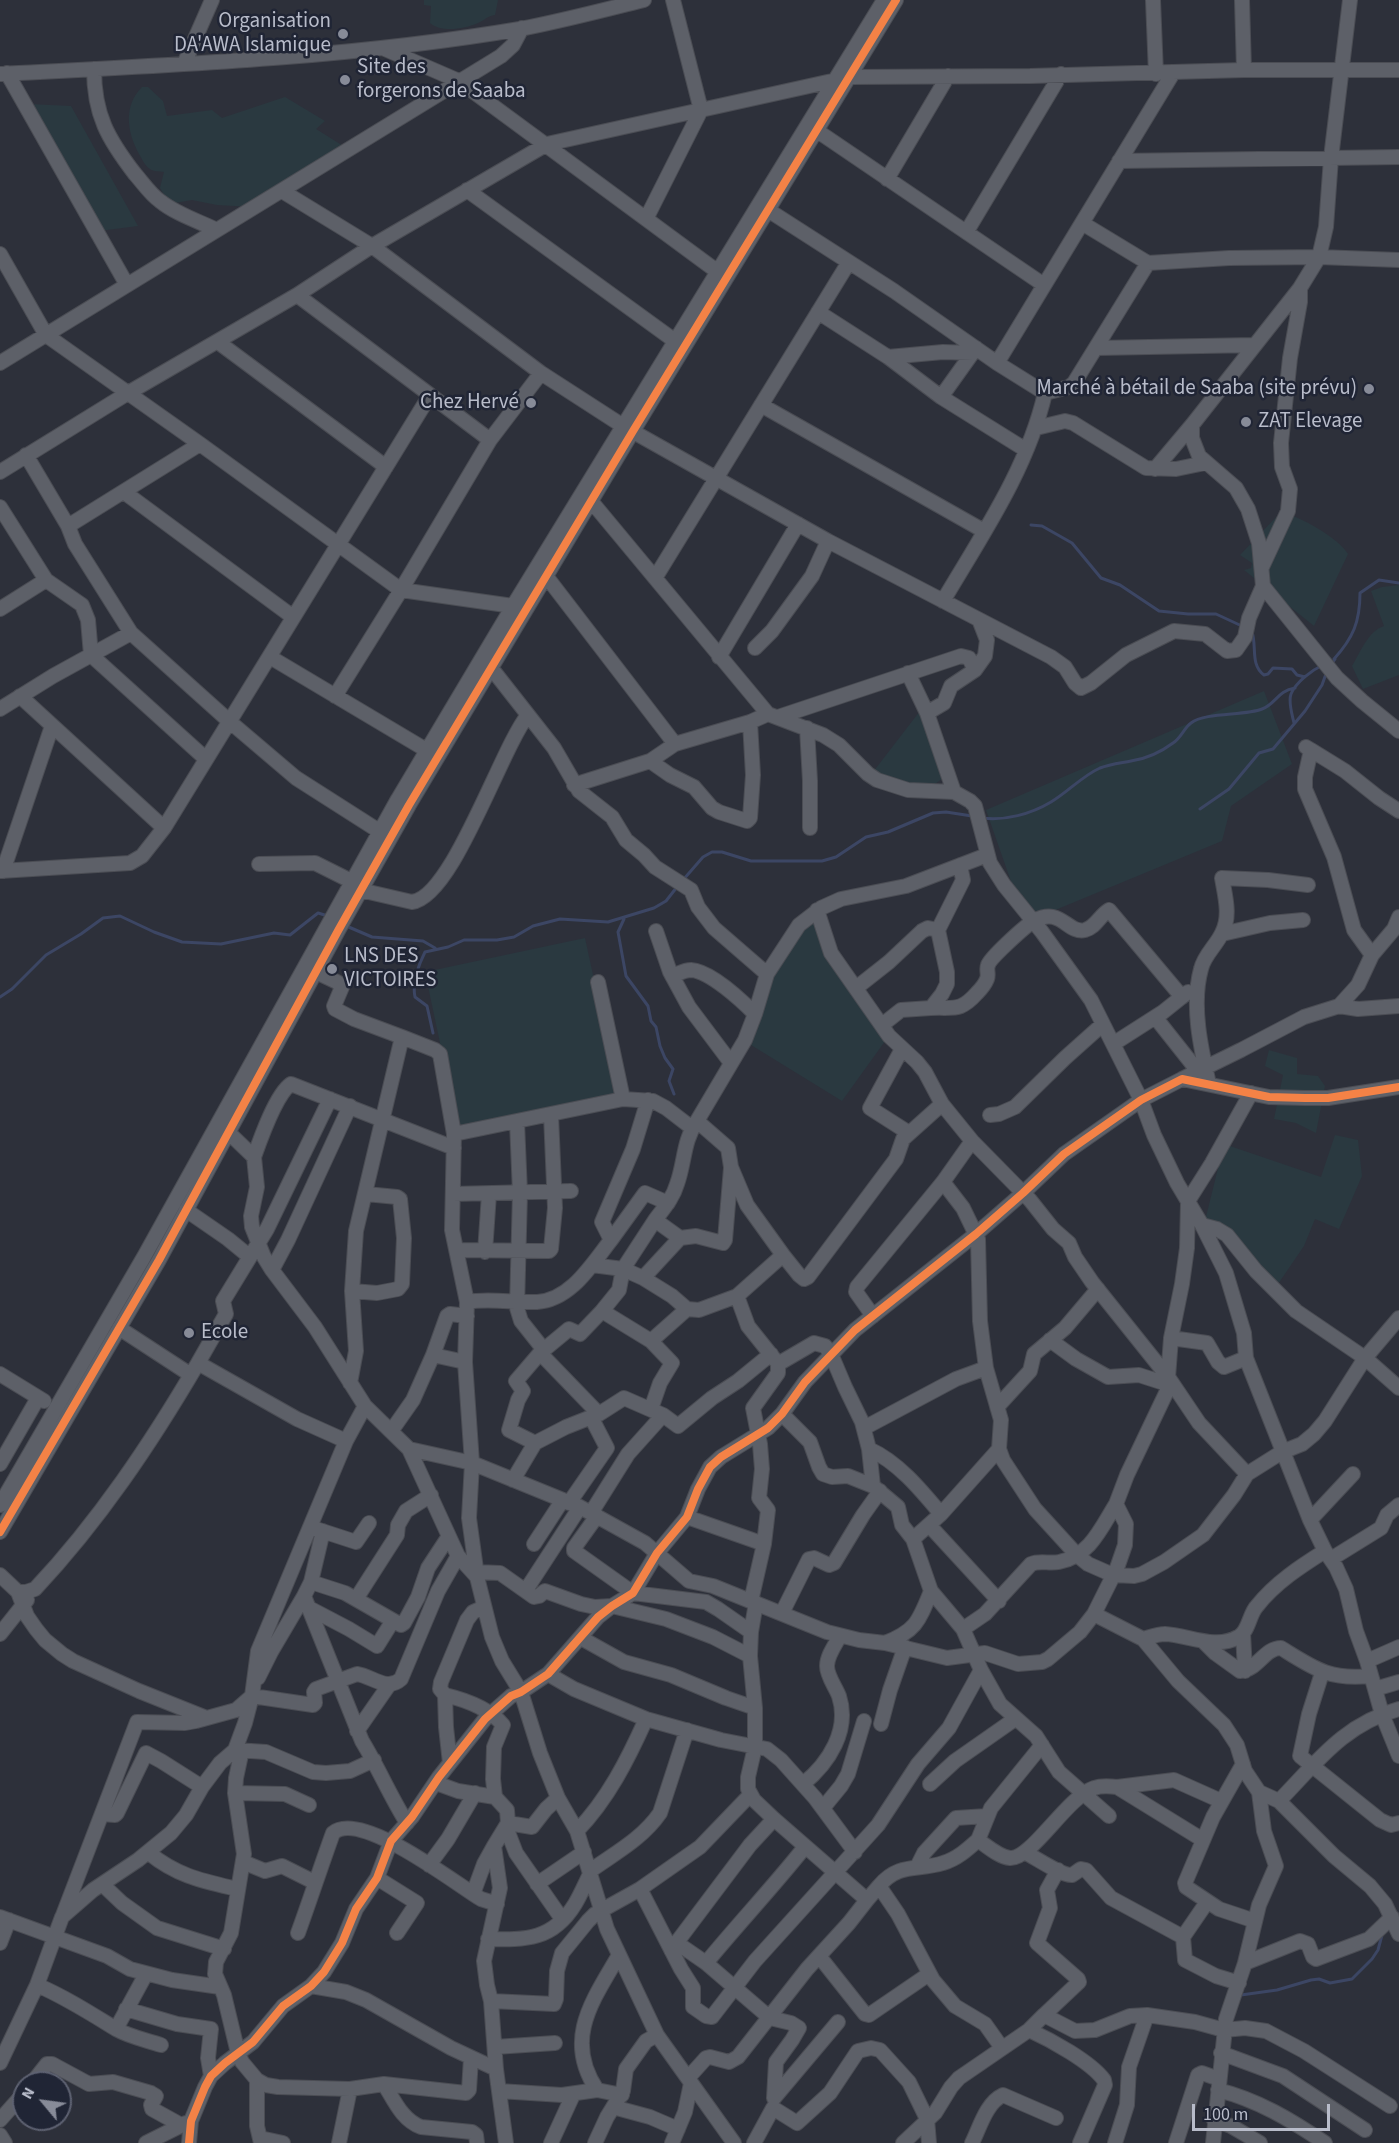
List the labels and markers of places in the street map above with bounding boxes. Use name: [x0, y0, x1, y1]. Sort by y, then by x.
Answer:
place label: Organisation DA'AWA Islamique: [174, 9, 331, 59]
marker: Organisation DA'AWA Islamique: [336, 27, 350, 41]
place label: Site des forgerons de Saaba: [357, 55, 526, 105]
marker: Site des forgerons de Saaba: [338, 73, 352, 87]
place label: Marché à bétail de Saaba (site prévu): [1037, 376, 1357, 402]
marker: Marché à bétail de Saaba (site prévu): [1362, 382, 1376, 396]
place label: Chez Hervé: [420, 390, 519, 416]
marker: Chez Hervé: [524, 396, 538, 410]
place label: ZAT Elevage: [1258, 409, 1363, 435]
marker: ZAT Elevage: [1239, 415, 1253, 429]
place label: LNS DES VICTOIRES: [344, 944, 436, 994]
marker: LNS DES VICTOIRES: [325, 962, 339, 976]
place label: Ecole: [201, 1320, 248, 1346]
marker: Ecole: [182, 1326, 196, 1340]

